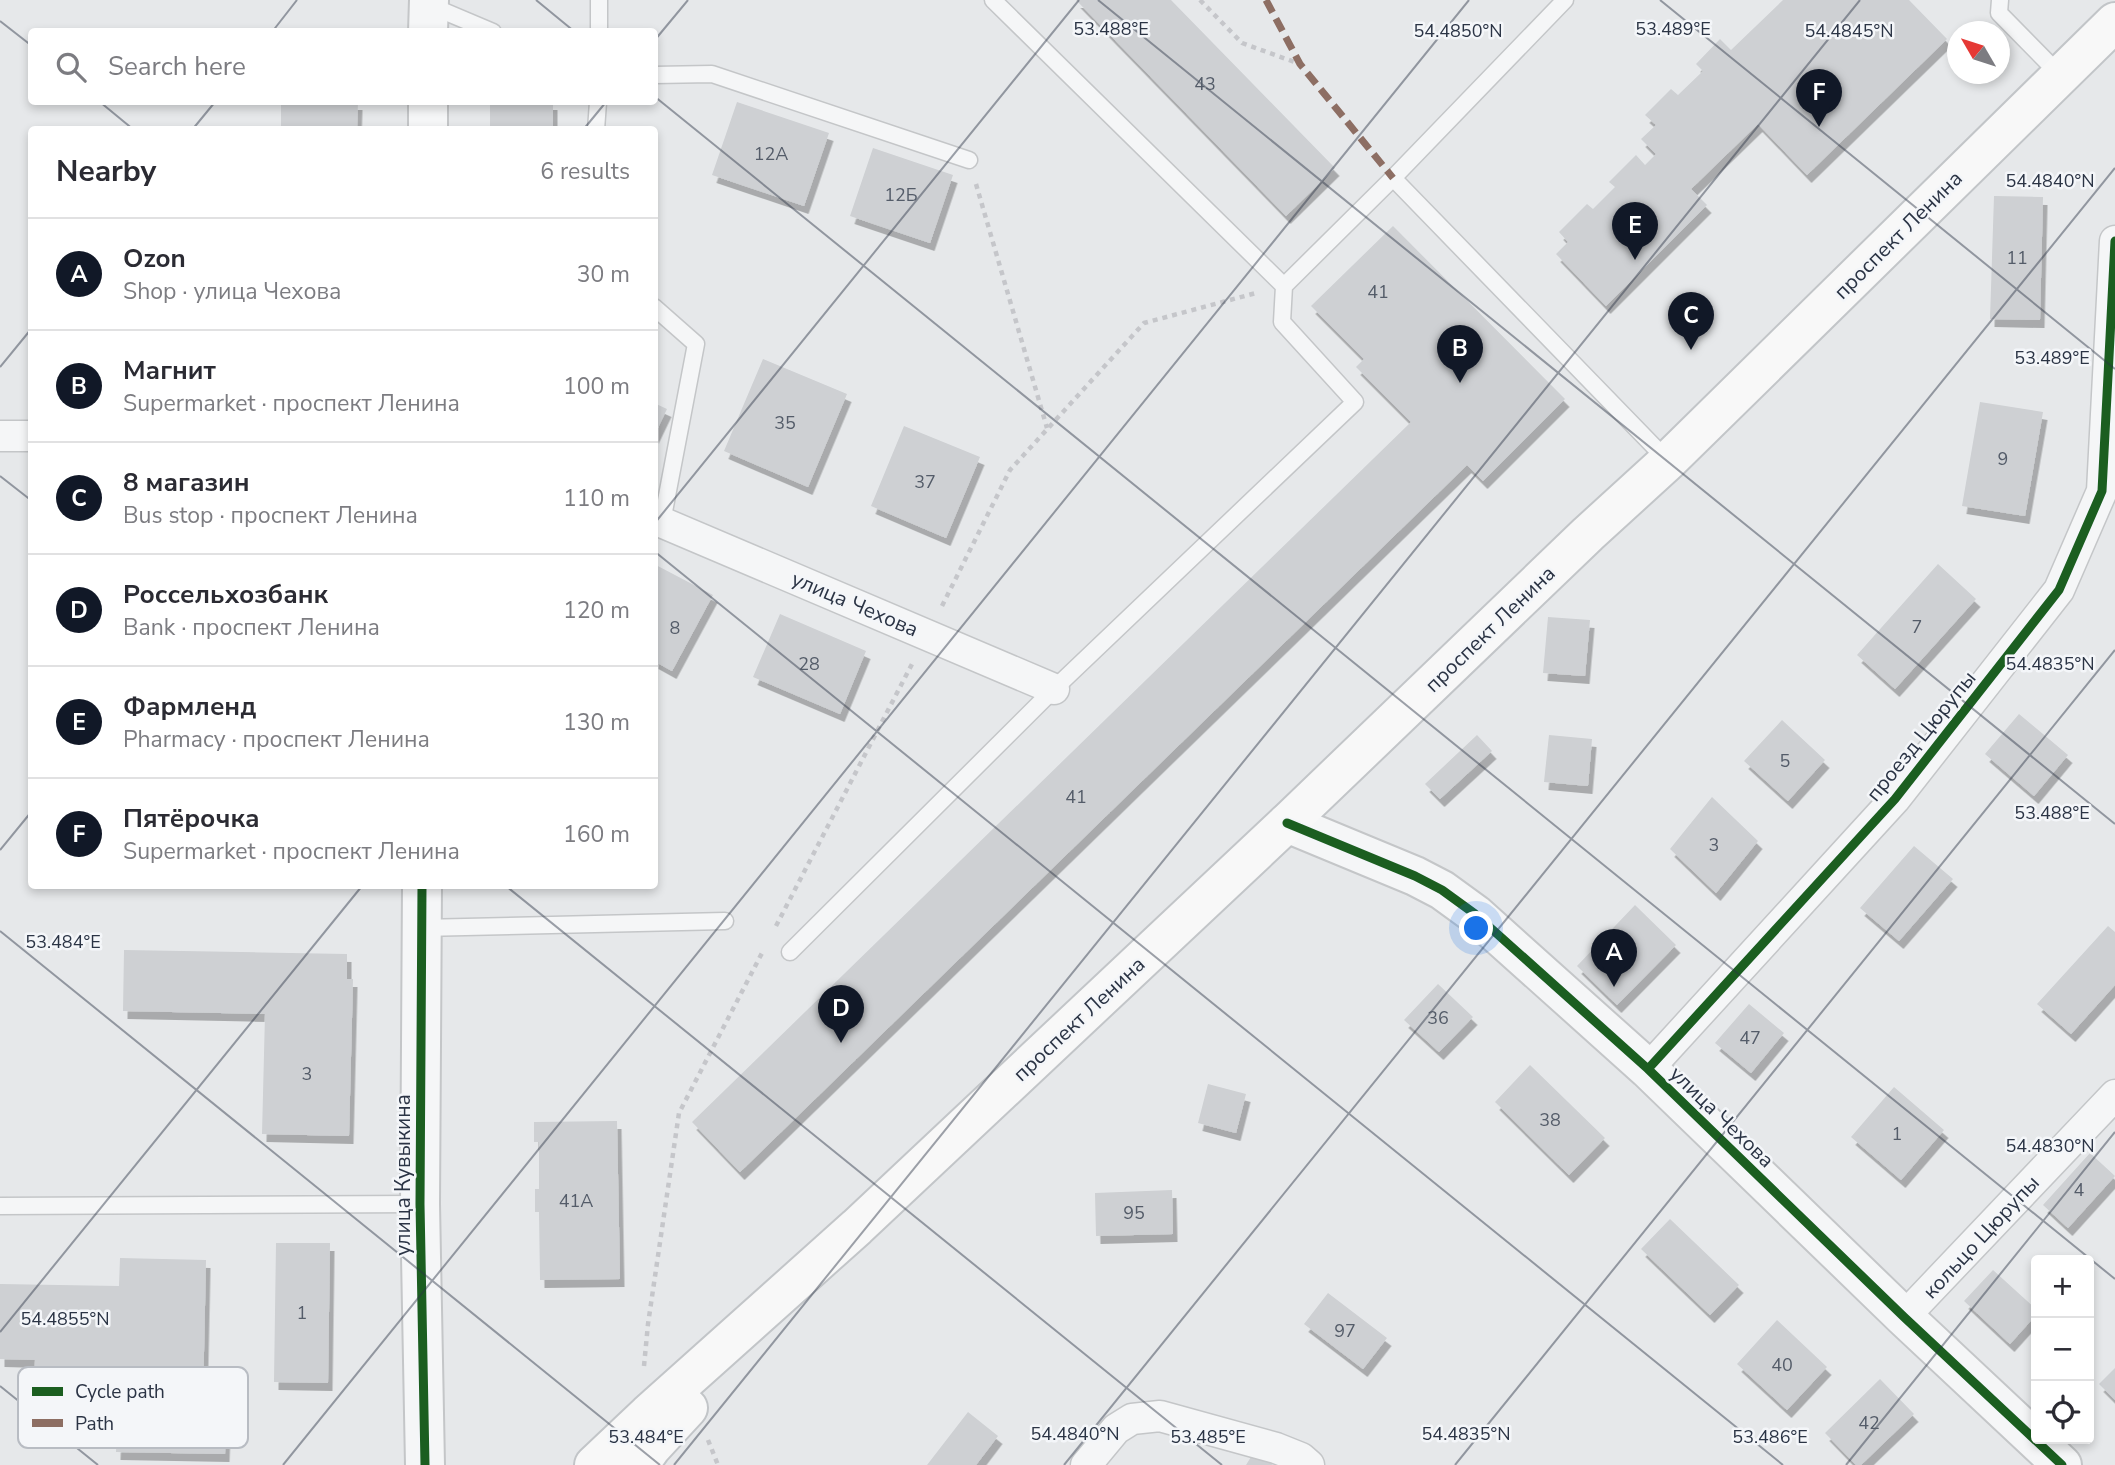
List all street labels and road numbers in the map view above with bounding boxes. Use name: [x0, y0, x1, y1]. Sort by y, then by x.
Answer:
street label: проспект Ленина: [1828, 165, 1968, 305]
street label: проспект Ленина: [1419, 559, 1561, 699]
street label: улица Чехова: [787, 565, 923, 643]
street label: проезд Цюрупы: [1860, 665, 1982, 807]
street label: проспект Ленина: [1007, 950, 1151, 1088]
street label: улица Чехова: [1664, 1060, 1780, 1174]
street label: улица Кувыкина: [389, 1094, 417, 1256]
street label: кольцо Цюрупы: [1916, 1169, 2046, 1305]

